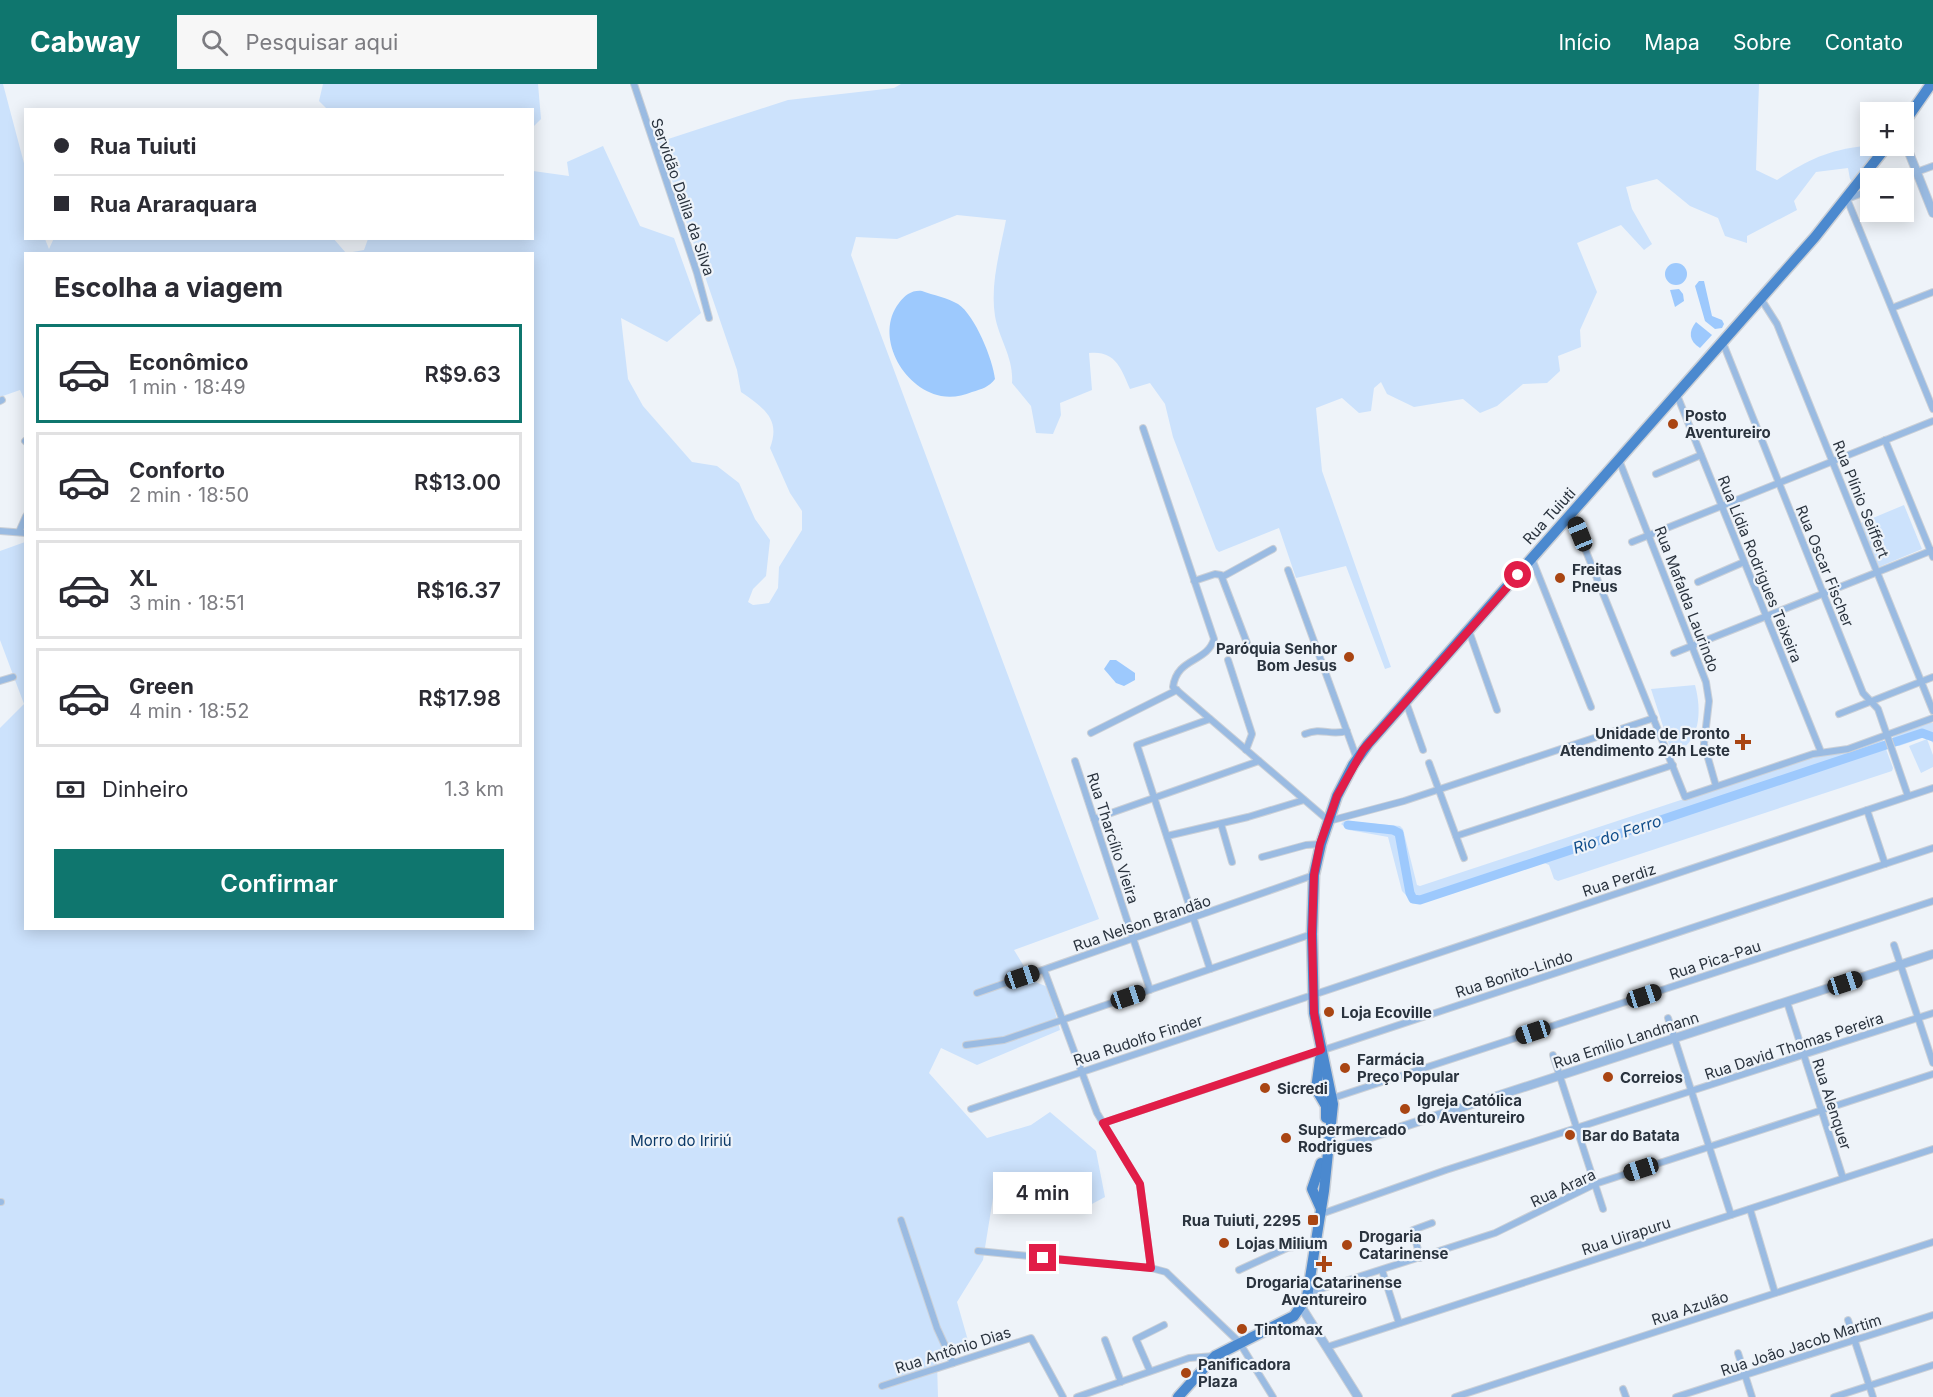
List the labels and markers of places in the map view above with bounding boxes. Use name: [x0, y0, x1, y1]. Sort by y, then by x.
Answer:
place label: Posto Aventureiro: [1685, 406, 1771, 442]
marker: Posto Aventureiro: [1666, 417, 1680, 431]
place label: Freitas Pneus: [1572, 560, 1622, 596]
marker: Freitas Pneus: [1553, 571, 1567, 585]
place label: Paróquia Senhor Bom Jesus: [1216, 639, 1337, 675]
marker: Paróquia Senhor Bom Jesus: [1342, 650, 1356, 664]
place label: Unidade de Pronto Atendimento 24h Leste: [1560, 724, 1730, 760]
marker: Unidade de Pronto Atendimento 24h Leste: [1734, 733, 1752, 751]
place label: Loja Ecoville: [1341, 1003, 1432, 1022]
marker: Loja Ecoville: [1322, 1005, 1336, 1019]
place label: Farmácia Preço Popular: [1357, 1050, 1459, 1086]
marker: Farmácia Preço Popular: [1338, 1061, 1352, 1075]
place label: Correios: [1620, 1068, 1683, 1087]
marker: Correios: [1601, 1070, 1615, 1084]
place label: Sicredi: [1277, 1079, 1328, 1098]
marker: Sicredi: [1258, 1081, 1272, 1095]
place label: Igreja Católica do Aventureiro: [1417, 1091, 1525, 1127]
marker: Igreja Católica do Aventureiro: [1398, 1102, 1412, 1116]
place label: Supermercado Rodrigues: [1298, 1120, 1406, 1156]
place label: Bar do Batata: [1582, 1126, 1680, 1145]
marker: Bar do Batata: [1563, 1128, 1577, 1142]
marker: Supermercado Rodrigues: [1279, 1131, 1293, 1145]
place label: Rua Tuiuti, 2295: [1182, 1211, 1301, 1230]
marker: Rua Tuiuti, 2295: [1306, 1213, 1320, 1227]
place label: Drogaria Catarinense: [1359, 1227, 1448, 1263]
place label: Lojas Milium: [1236, 1234, 1328, 1253]
marker: Lojas Milium: [1217, 1236, 1231, 1250]
marker: Drogaria Catarinense: [1340, 1238, 1354, 1252]
marker: Drogaria Catarinense Aventureiro: [1317, 1257, 1331, 1271]
place label: Drogaria Catarinense Aventureiro: [1246, 1273, 1402, 1309]
place label: Tintomax: [1254, 1320, 1323, 1339]
marker: Tintomax: [1235, 1322, 1249, 1336]
place label: Panificadora Plaza: [1198, 1355, 1291, 1391]
marker: Panificadora Plaza: [1179, 1366, 1193, 1380]

